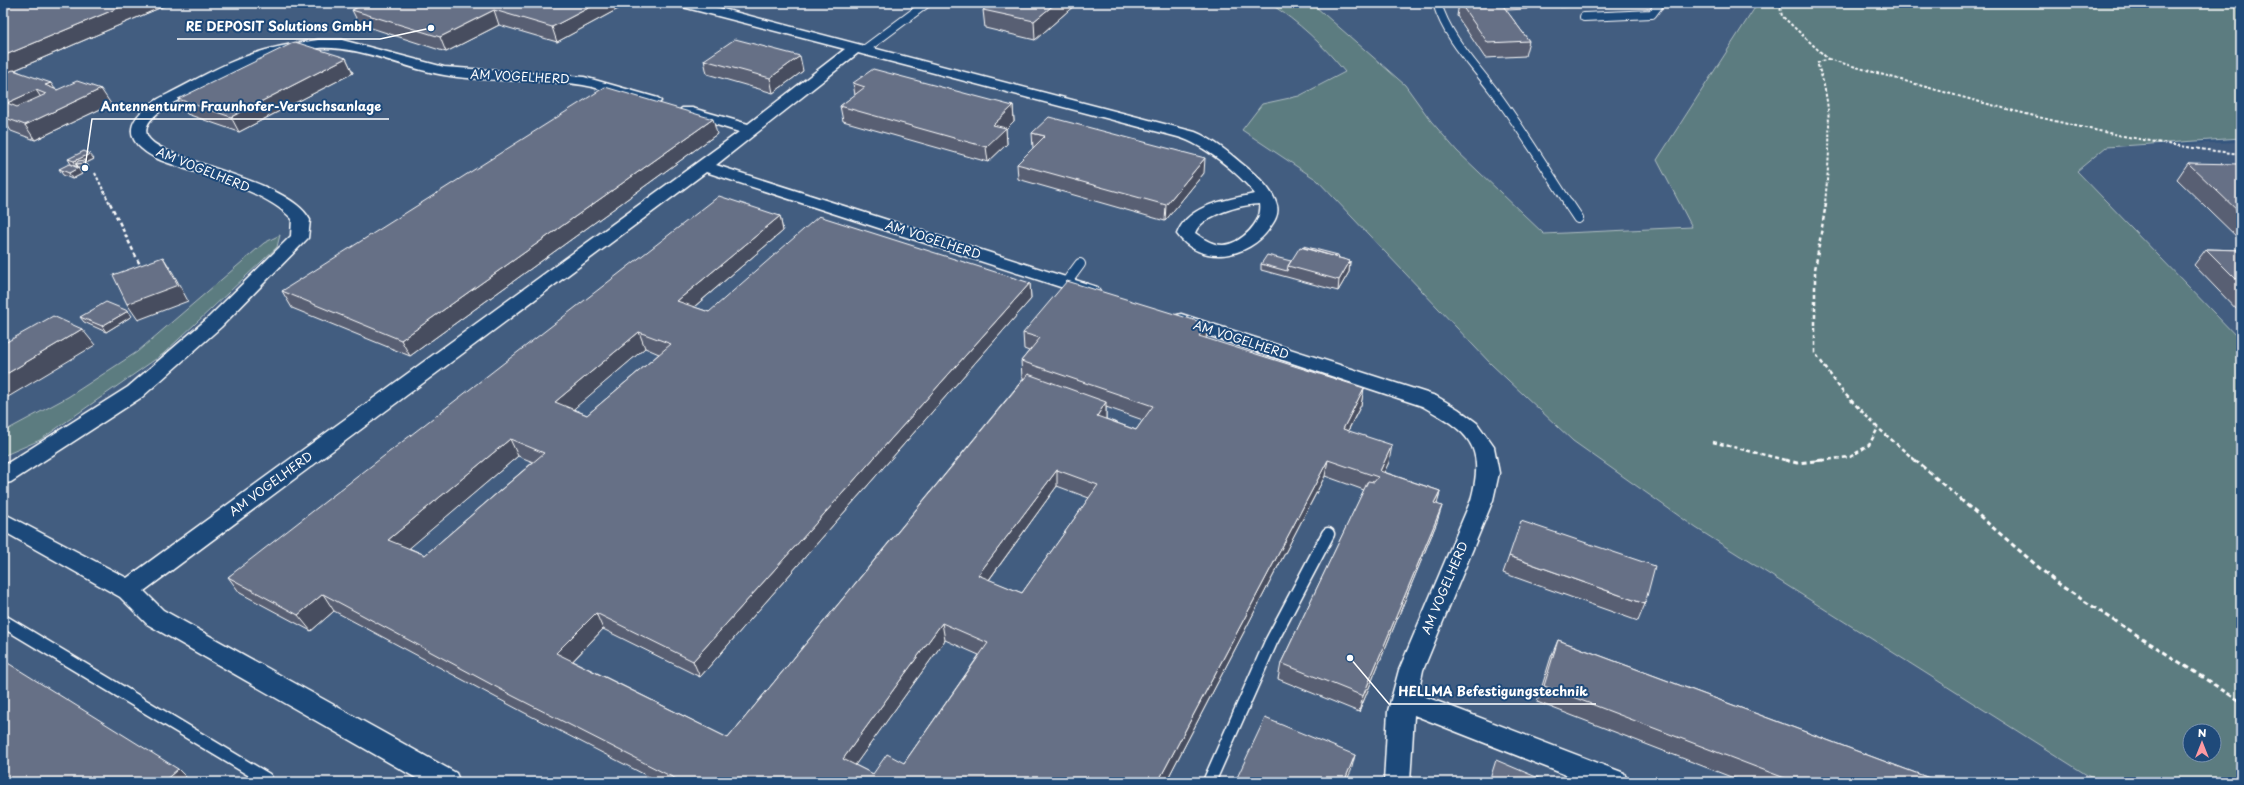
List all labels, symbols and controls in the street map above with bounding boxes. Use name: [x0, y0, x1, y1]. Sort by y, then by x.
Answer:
callout: RE DEPOSIT Solutions GmbH: [177, 14, 380, 39]
text: RE DEPOSIT Solutions GmbH: [186, 16, 372, 35]
street label: AM VOGELHERD: [470, 64, 570, 88]
callout: Antennenturm Fraunhofer-Versuchsanlage: [92, 94, 389, 119]
text: Antennenturm Fraunhofer-Versuchsanlage: [101, 96, 381, 115]
street label: AM VOGELHERD: [154, 142, 253, 196]
street label: AM VOGELHERD: [883, 215, 983, 263]
street label: AM VOGELHERD: [1191, 315, 1291, 363]
street label: AM VOGELHERD: [225, 447, 316, 520]
street label: AM VOGELHERD: [1416, 538, 1472, 637]
callout: HELLMA Befestigungstechnik: [1389, 679, 1596, 704]
text: HELLMA Befestigungstechnik: [1398, 681, 1588, 700]
north arrow: [2182, 723, 2222, 763]
text: N: [2198, 724, 2207, 741]

